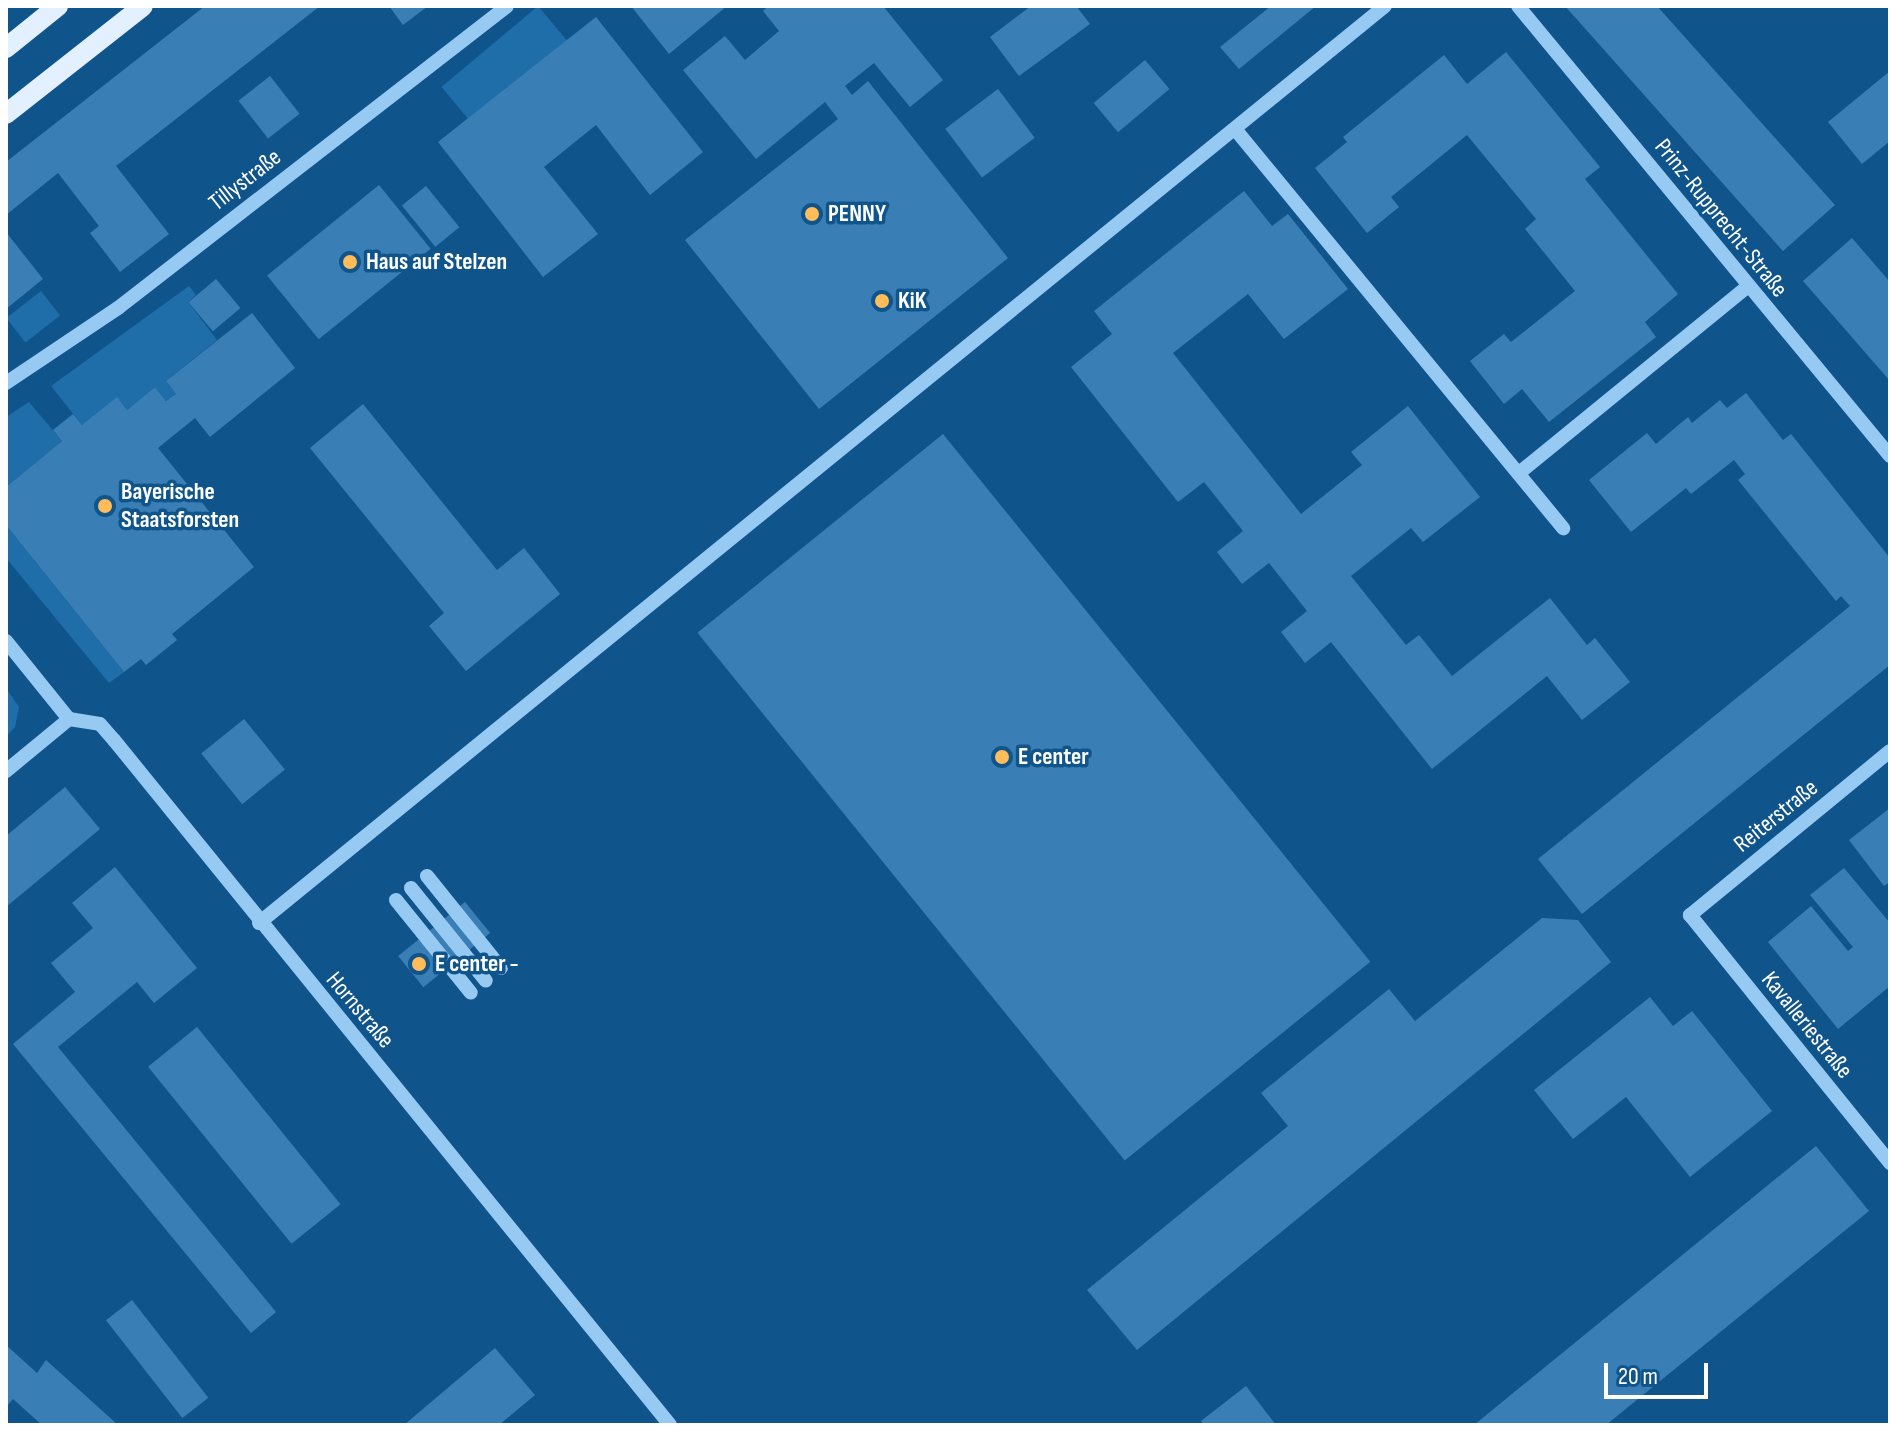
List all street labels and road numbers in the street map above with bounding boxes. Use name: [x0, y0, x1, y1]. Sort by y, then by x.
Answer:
street label: Prinz-Rupprecht-Straße: [1648, 133, 1794, 303]
street label: Tillystraße: [203, 143, 287, 217]
street label: Reiterstraße: [1728, 773, 1824, 859]
street label: Hornstraße: [320, 966, 400, 1054]
street label: Kavalleriestraße: [1755, 966, 1859, 1084]

